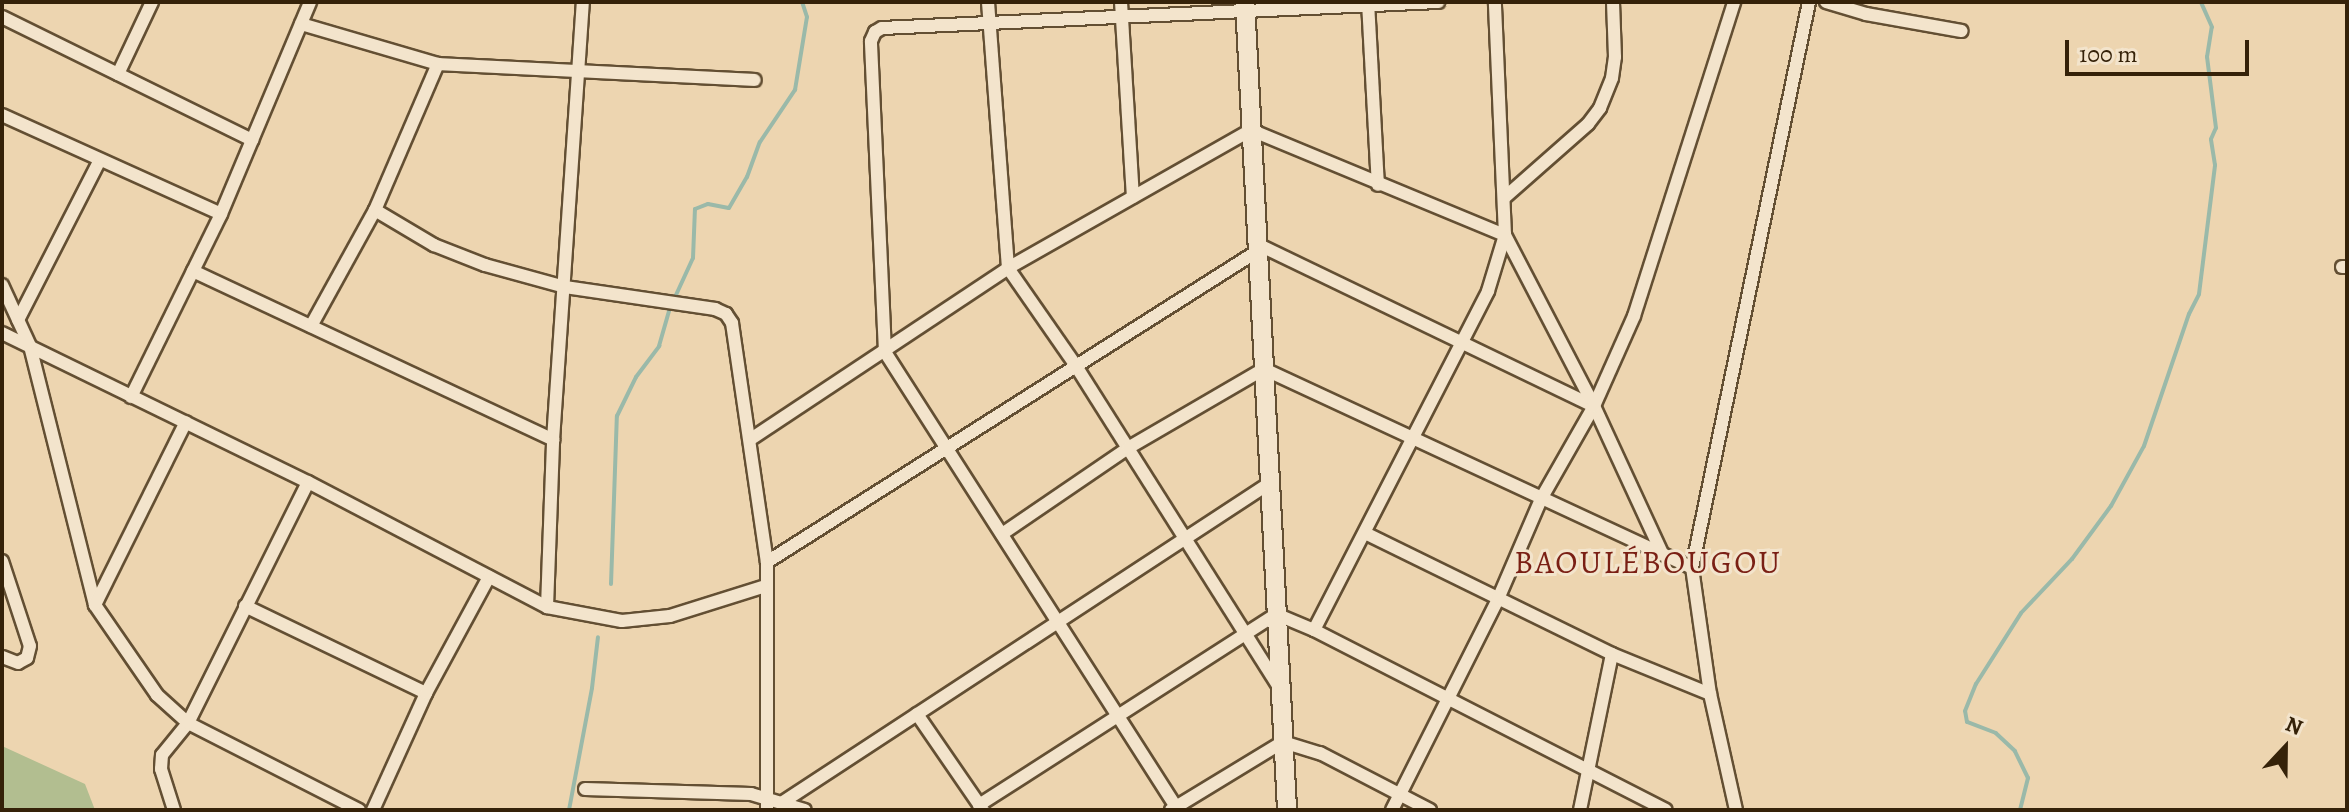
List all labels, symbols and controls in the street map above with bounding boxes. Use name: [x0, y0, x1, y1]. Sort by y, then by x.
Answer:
scale bar: [2069, 24, 2253, 74]
text: 100 m: [2079, 38, 2138, 70]
district label: BAOULÉBOUGOU: [1514, 543, 1782, 581]
north arrow: [2245, 708, 2325, 788]
text: N: [2281, 709, 2307, 743]

